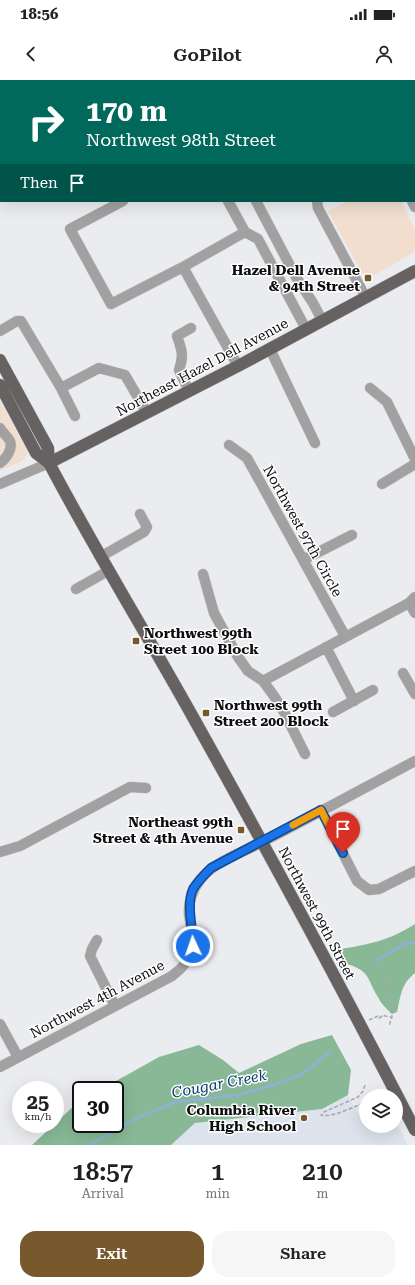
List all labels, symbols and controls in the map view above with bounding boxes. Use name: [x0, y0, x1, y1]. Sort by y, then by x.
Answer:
text: 18:56: [20, 5, 58, 23]
icon: back: [20, 43, 42, 65]
icon: person: [373, 43, 395, 65]
text: GoPilot: [173, 44, 242, 65]
text: 170 m: [86, 95, 167, 128]
icon: right: [20, 96, 72, 148]
text: Northwest 98th Street: [86, 129, 276, 150]
icon: arrive: [66, 172, 88, 194]
text: Then: [20, 174, 58, 192]
place label: Hazel Dell Avenue & 94th Street: [232, 262, 360, 294]
marker: Hazel Dell Avenue & 94th Street: [363, 273, 373, 283]
street label: Northeast Hazel Dell Avenue: [113, 315, 291, 419]
street label: Northwest 97th Circle: [260, 463, 346, 600]
place label: Northwest 99th Street 100 Block: [144, 625, 259, 657]
marker: Northwest 99th Street 100 Block: [131, 636, 141, 646]
place label: Northwest 99th Street 200 Block: [214, 697, 329, 729]
marker: Northwest 99th Street 200 Block: [201, 708, 211, 718]
pin: [326, 812, 360, 853]
place label: Northeast 99th Street & 4th Avenue: [93, 814, 234, 846]
icon: arrive: [332, 818, 354, 840]
marker: Northeast 99th Street & 4th Avenue: [236, 825, 246, 835]
street label: Northwest 99th Street: [275, 844, 359, 982]
position arrow: [172, 925, 214, 967]
street label: Northwest 4th Avenue: [27, 957, 167, 1041]
water label: Cougar Creek: [170, 1066, 269, 1102]
speed limit sign: 30: [72, 1081, 124, 1133]
map controls: [359, 1089, 403, 1133]
button: layers: [359, 1089, 403, 1133]
text: 25: [27, 1090, 49, 1114]
place label: Columbia River High School: [186, 1102, 297, 1134]
text: km/h: [25, 1111, 51, 1122]
marker: Columbia River High School: [299, 1113, 309, 1123]
text: 18:57: [72, 1158, 133, 1186]
text: 1: [211, 1158, 224, 1186]
text: 210: [302, 1158, 343, 1186]
text: Arrival: [82, 1186, 124, 1201]
text: min: [206, 1186, 230, 1201]
text: m: [317, 1186, 328, 1201]
button: Exit: [20, 1231, 204, 1277]
button: Share: [212, 1231, 395, 1277]

